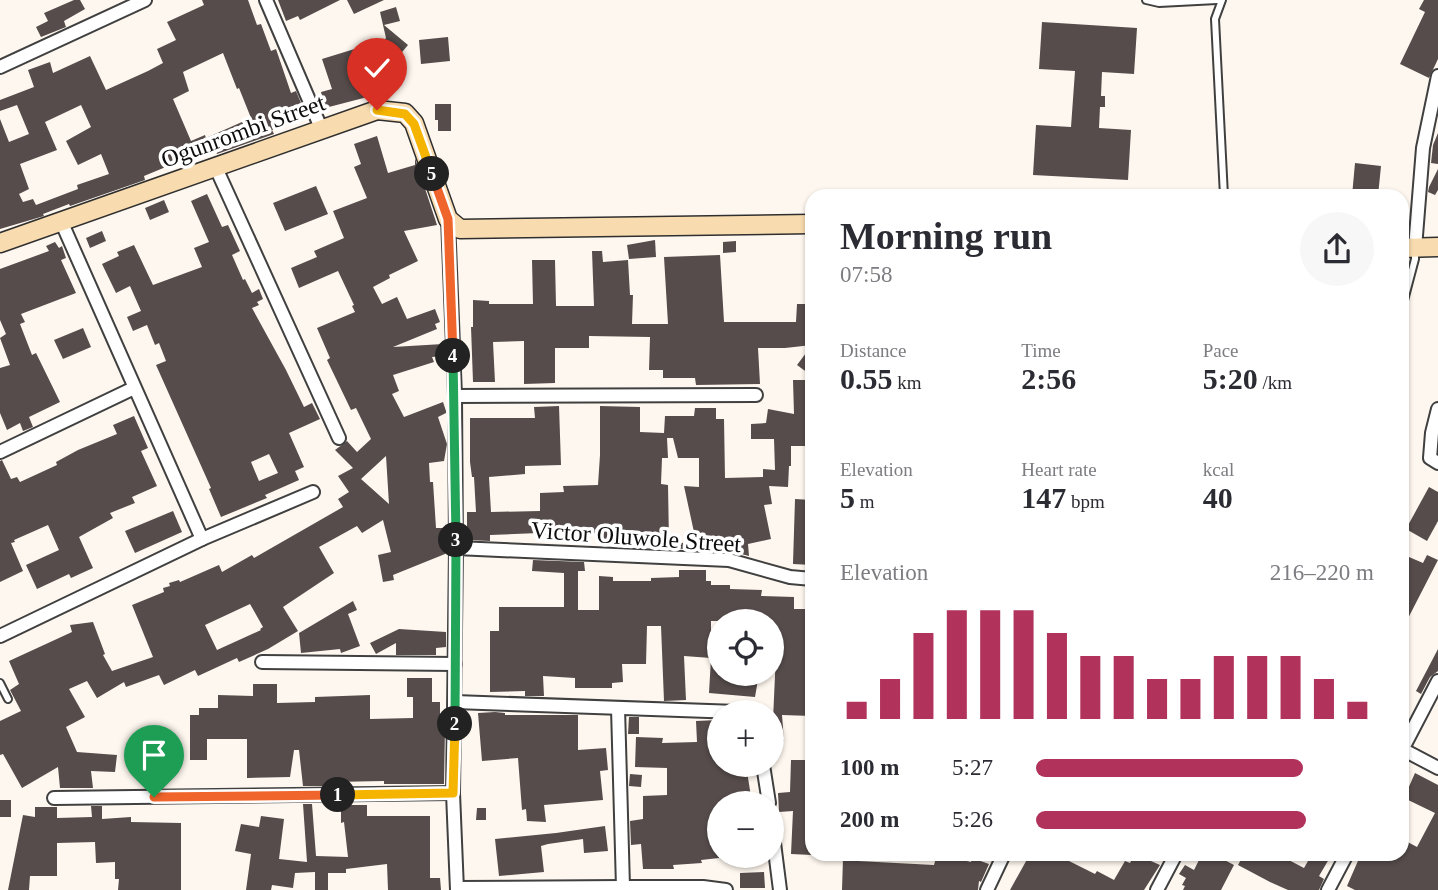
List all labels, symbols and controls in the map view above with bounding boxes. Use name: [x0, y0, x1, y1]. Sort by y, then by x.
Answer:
pin: [347, 38, 407, 110]
icon: check: [358, 49, 396, 87]
street label: Ogunrombi Street: [157, 89, 329, 173]
pin: 5: [414, 156, 450, 192]
text: 5: [427, 163, 436, 184]
button: share: [1300, 212, 1374, 286]
text: Morning run: [840, 215, 1052, 257]
text: 07:58: [840, 262, 892, 287]
pin: 4: [435, 338, 470, 374]
text: Distance: [840, 340, 906, 361]
text: Time: [1021, 340, 1061, 361]
text: Pace: [1203, 340, 1239, 361]
text: 4: [448, 345, 457, 366]
text: 0.55: [840, 362, 893, 395]
text: 2:56: [1021, 362, 1076, 395]
text: 5:20: [1203, 362, 1258, 395]
text: km: [893, 372, 922, 393]
text: /km: [1258, 372, 1292, 393]
text: Elevation: [840, 459, 913, 480]
text: Heart rate: [1021, 459, 1097, 480]
text: kcal: [1203, 459, 1234, 480]
text: 5: [840, 481, 855, 514]
text: 147: [1021, 481, 1066, 514]
text: 40: [1203, 481, 1233, 514]
text: m: [855, 491, 875, 512]
text: bpm: [1066, 491, 1105, 512]
street label: Victor Oluwole Street: [530, 517, 742, 557]
pin: 3: [438, 522, 474, 558]
text: 3: [451, 529, 460, 550]
text: Elevation: [840, 560, 928, 585]
text: 216–220 m: [1270, 560, 1374, 585]
map controls: [707, 609, 784, 868]
button: locate: [707, 609, 784, 686]
button: +: [707, 700, 784, 777]
pin: 2: [438, 706, 472, 742]
text: 2: [450, 713, 459, 734]
pin: [124, 725, 184, 797]
icon: arrive: [135, 736, 173, 774]
text: 100 m: [840, 755, 899, 780]
text: 5:27: [952, 755, 993, 780]
pin: 1: [320, 778, 356, 812]
text: 1: [333, 784, 342, 805]
button: −: [707, 791, 784, 868]
text: 200 m: [840, 807, 899, 832]
text: 5:26: [952, 807, 993, 832]

